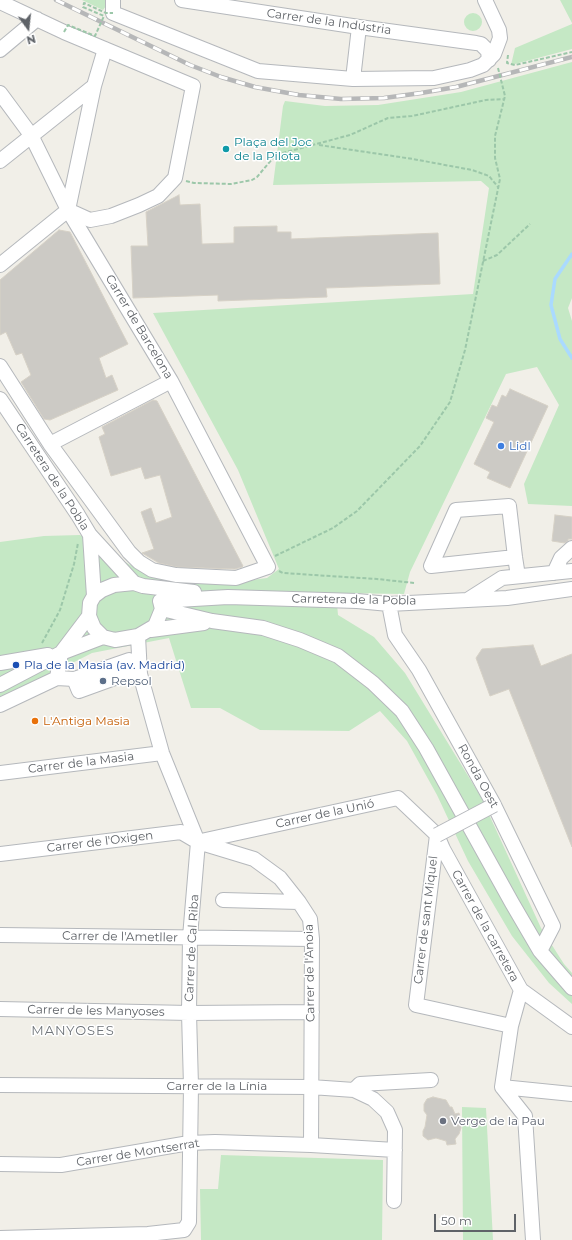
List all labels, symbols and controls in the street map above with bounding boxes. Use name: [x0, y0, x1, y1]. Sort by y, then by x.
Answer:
street label: Carrer de la Indústria: [266, 6, 392, 38]
north arrow: [8, 8, 48, 48]
text: N: [25, 32, 37, 48]
place label: Plaça del Joc de la Pilota: [234, 135, 312, 163]
marker: Plaça del Joc de la Pilota: [221, 144, 231, 154]
street label: Carrer de Barcelona: [102, 272, 176, 382]
street label: Carretera de la Pobla: [12, 421, 92, 533]
place label: Lidl: [509, 439, 531, 453]
marker: Lidl: [496, 441, 506, 451]
street label: Carretera de la Pobla: [291, 592, 417, 608]
place label: Pla de la Masia (av. Madrid): [24, 658, 185, 672]
marker: Pla de la Masia (av. Madrid): [11, 660, 21, 670]
place label: Repsol: [111, 674, 152, 688]
marker: Repsol: [98, 676, 108, 686]
place label: L'Antiga Masia: [43, 714, 130, 728]
marker: L'Antiga Masia: [30, 716, 40, 726]
street label: Ronda Oest: [455, 742, 501, 810]
street label: Carrer de la Masia: [27, 749, 135, 777]
street label: Carrer de la Unió: [274, 797, 376, 831]
street label: Carrer de l'Oxigen: [46, 828, 154, 856]
street label: Carrer de sant Miquel: [411, 855, 441, 985]
street label: Carrer de la carretera: [448, 867, 522, 985]
street label: Carrer de Cal Riba: [182, 894, 202, 1002]
street label: Carrer de l'Anoia: [302, 924, 318, 1022]
street label: Carrer de l'Ametller: [62, 929, 178, 945]
street label: Carrer de les Manyoses: [27, 1003, 165, 1019]
district label: MANYOSES: [31, 1023, 115, 1039]
street label: Carrer de la Línia: [167, 1079, 267, 1093]
place label: Verge de la Pau: [451, 1114, 545, 1128]
marker: Verge de la Pau: [438, 1116, 448, 1126]
street label: Carrer de Montserrat: [75, 1136, 201, 1170]
scale bar: [436, 1206, 518, 1232]
text: 50 m: [441, 1213, 472, 1228]

